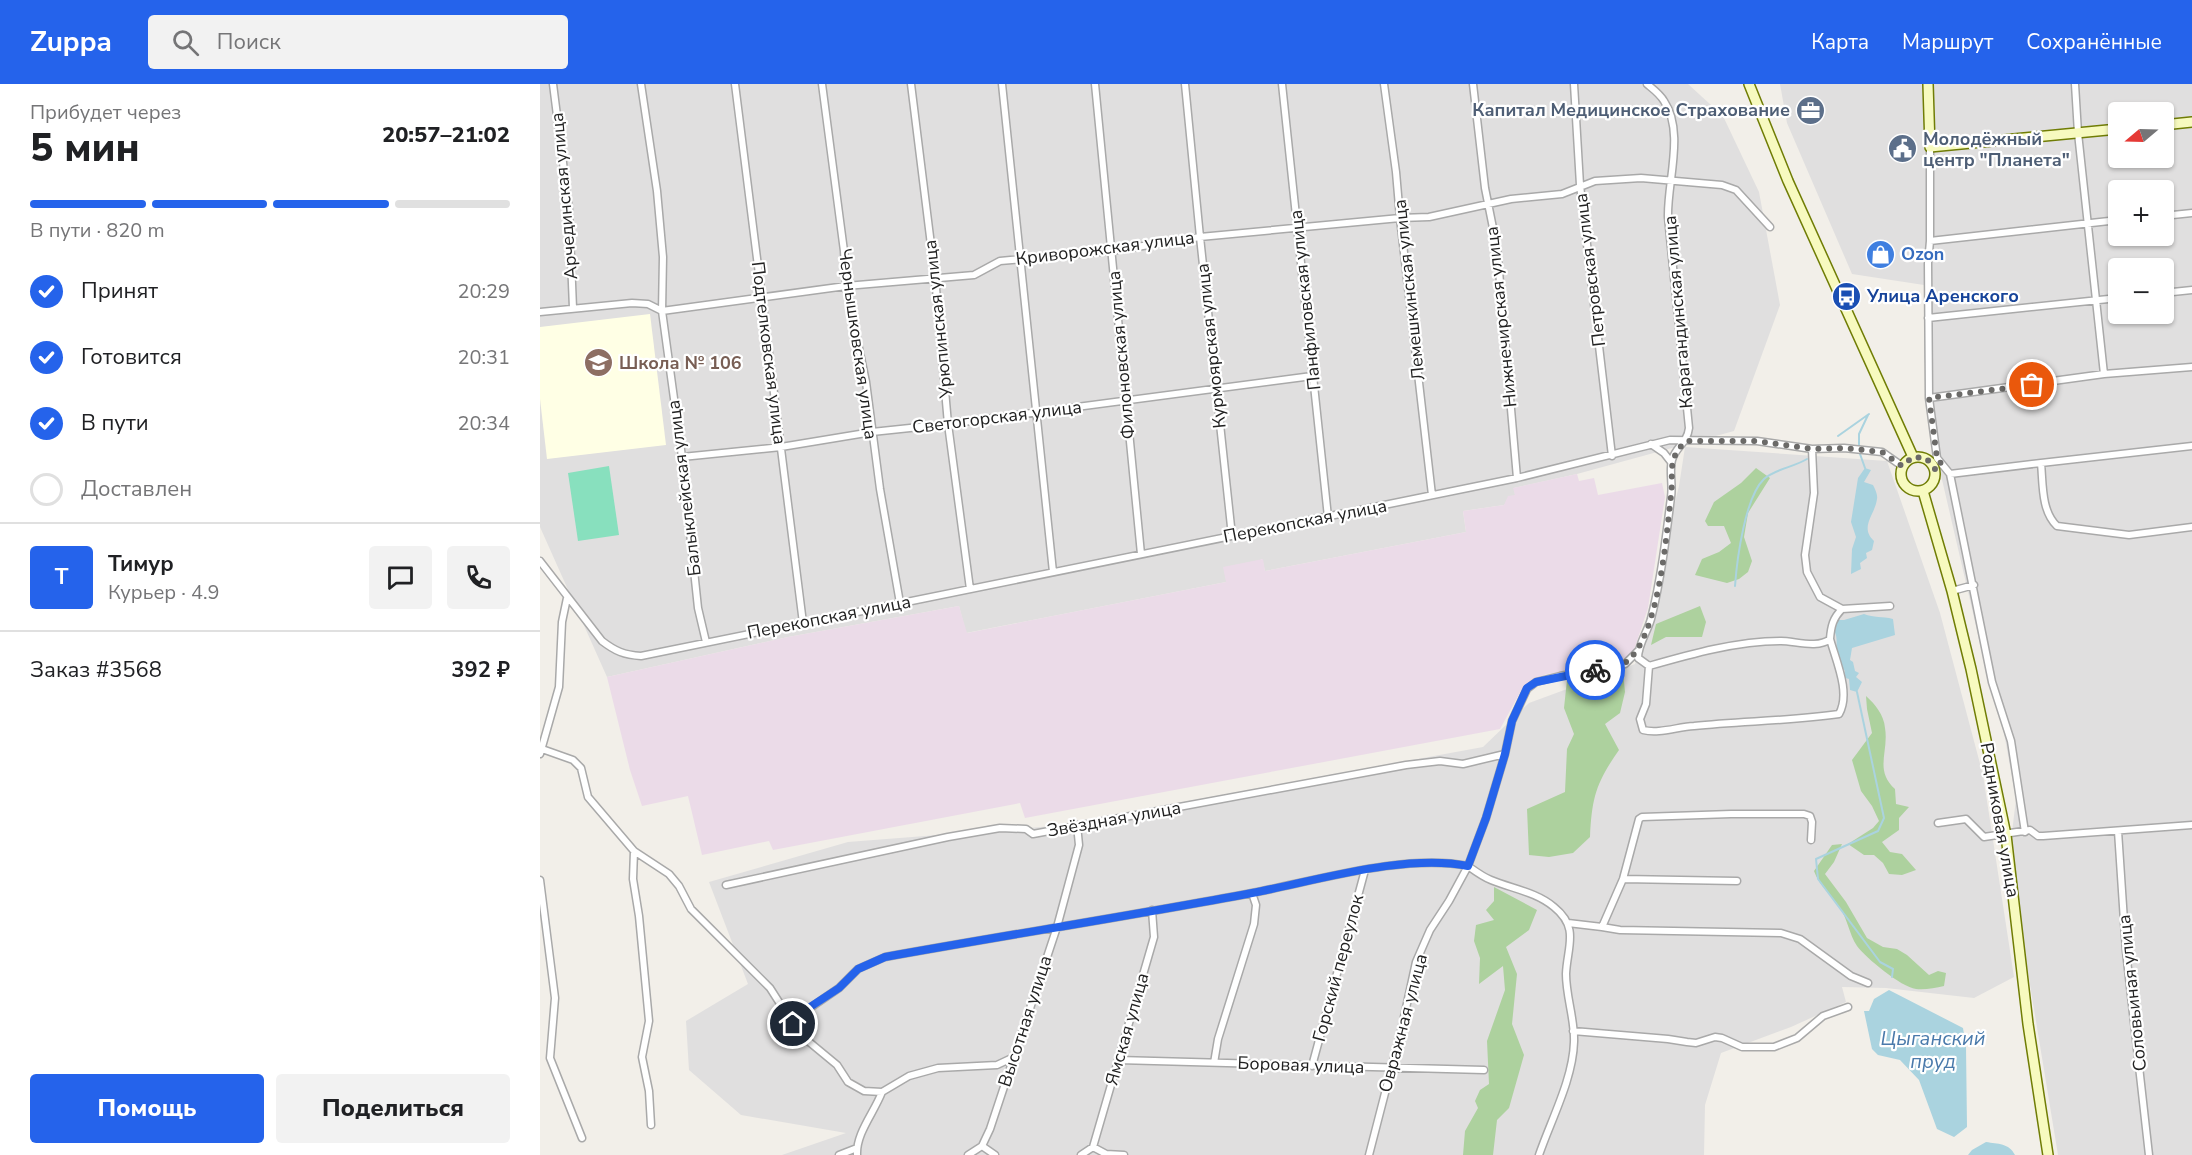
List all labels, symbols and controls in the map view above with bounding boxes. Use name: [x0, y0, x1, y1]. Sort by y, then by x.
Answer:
search box: [148, 15, 568, 69]
text: Zuppa: [30, 23, 112, 61]
icon: search: [169, 26, 202, 59]
text: Поиск: [217, 27, 281, 57]
text: Карта: [1811, 28, 1869, 56]
text: Маршрут: [1902, 28, 1993, 56]
text: Сохранённые: [2026, 28, 2162, 56]
office icon: Капитал Медицинское Страхование: [1795, 94, 1827, 126]
place label: Капитал Медицинское Страхование: [1472, 98, 1790, 122]
text: Прибудет через: [30, 99, 181, 126]
north arrow: [2108, 102, 2174, 168]
map controls: [2108, 102, 2174, 324]
street label: Арчединская улица: [545, 112, 583, 280]
text: 20:57–21:02: [382, 120, 510, 150]
text: 5 мин: [30, 122, 140, 175]
place label: Молодёжный центр "Планета": [1923, 127, 2070, 172]
public building icon: Молодёжный центр "Планета": [1886, 133, 1918, 165]
button: +: [2108, 180, 2174, 246]
street label: Петровская улица: [1569, 192, 1611, 348]
street label: Лемешкинская улица: [1388, 198, 1430, 382]
street label: Панфиловская улица: [1284, 209, 1326, 391]
street label: Карагандинская улица: [1658, 214, 1698, 410]
text: В пути · 820 m: [30, 217, 165, 244]
street label: Криворожская улица: [1014, 225, 1196, 271]
street label: Нижнечирская улица: [1480, 225, 1522, 409]
shop icon: Ozon: [1864, 238, 1896, 270]
street label: Урюпинская улица: [918, 239, 958, 400]
place label: Ozon: [1901, 242, 1944, 266]
street label: Чернышковская улица: [833, 247, 883, 441]
button: −: [2108, 258, 2174, 324]
street label: Подтелковская улица: [746, 260, 792, 446]
street label: Курмоярская улица: [1190, 262, 1232, 430]
street label: Филоновская улица: [1102, 270, 1140, 440]
icon: check: [30, 275, 63, 308]
text: Принят: [81, 276, 158, 306]
text: 20:29: [457, 278, 510, 305]
bus stop icon: Улица Аренского: [1830, 280, 1862, 312]
place label: Улица Аренского: [1866, 284, 2019, 308]
icon: check: [30, 341, 63, 374]
text: Готовится: [81, 342, 182, 372]
text: 20:31: [457, 344, 510, 371]
school or university icon: Школа № 106: [582, 347, 614, 379]
place label: Школа № 106: [619, 351, 742, 375]
pin: [2006, 359, 2057, 410]
icon: bag: [2015, 368, 2048, 401]
street label: Светогорская улица: [911, 395, 1083, 439]
street label: Балыклейская улица: [661, 399, 707, 577]
icon: check: [30, 407, 63, 440]
text: В пути: [81, 408, 149, 438]
text: 20:34: [457, 410, 510, 437]
text: Доставлен: [81, 474, 192, 504]
street label: Перекопская улица: [1221, 493, 1389, 549]
button: chat: [369, 546, 432, 609]
button: phone: [447, 546, 510, 609]
text: Тимур: [108, 549, 174, 579]
text: Т: [55, 562, 68, 592]
text: Курьер · 4.9: [108, 579, 220, 606]
street label: Перекопская улица: [745, 589, 913, 645]
courier: [1565, 640, 1625, 700]
icon: bike: [1579, 654, 1612, 687]
text: Заказ #3568: [30, 655, 162, 685]
text: 392 ₽: [451, 655, 510, 685]
street label: Родниковая улица: [1975, 741, 2025, 899]
street label: Звёздная улица: [1045, 795, 1183, 843]
street label: Горский переулок: [1307, 891, 1369, 1044]
street label: Соловьиная улица: [2112, 914, 2152, 1072]
street label: Овражная улица: [1373, 951, 1433, 1095]
street label: Высотная улица: [992, 952, 1058, 1090]
street label: Ямская улица: [1099, 970, 1155, 1088]
pin: [767, 998, 818, 1049]
icon: home: [776, 1007, 809, 1040]
water label: Цыганский пруд: [1881, 1025, 1985, 1075]
street label: Боровая улица: [1237, 1051, 1365, 1079]
button: Помощь: [30, 1074, 264, 1143]
button: Поделиться: [276, 1074, 510, 1143]

